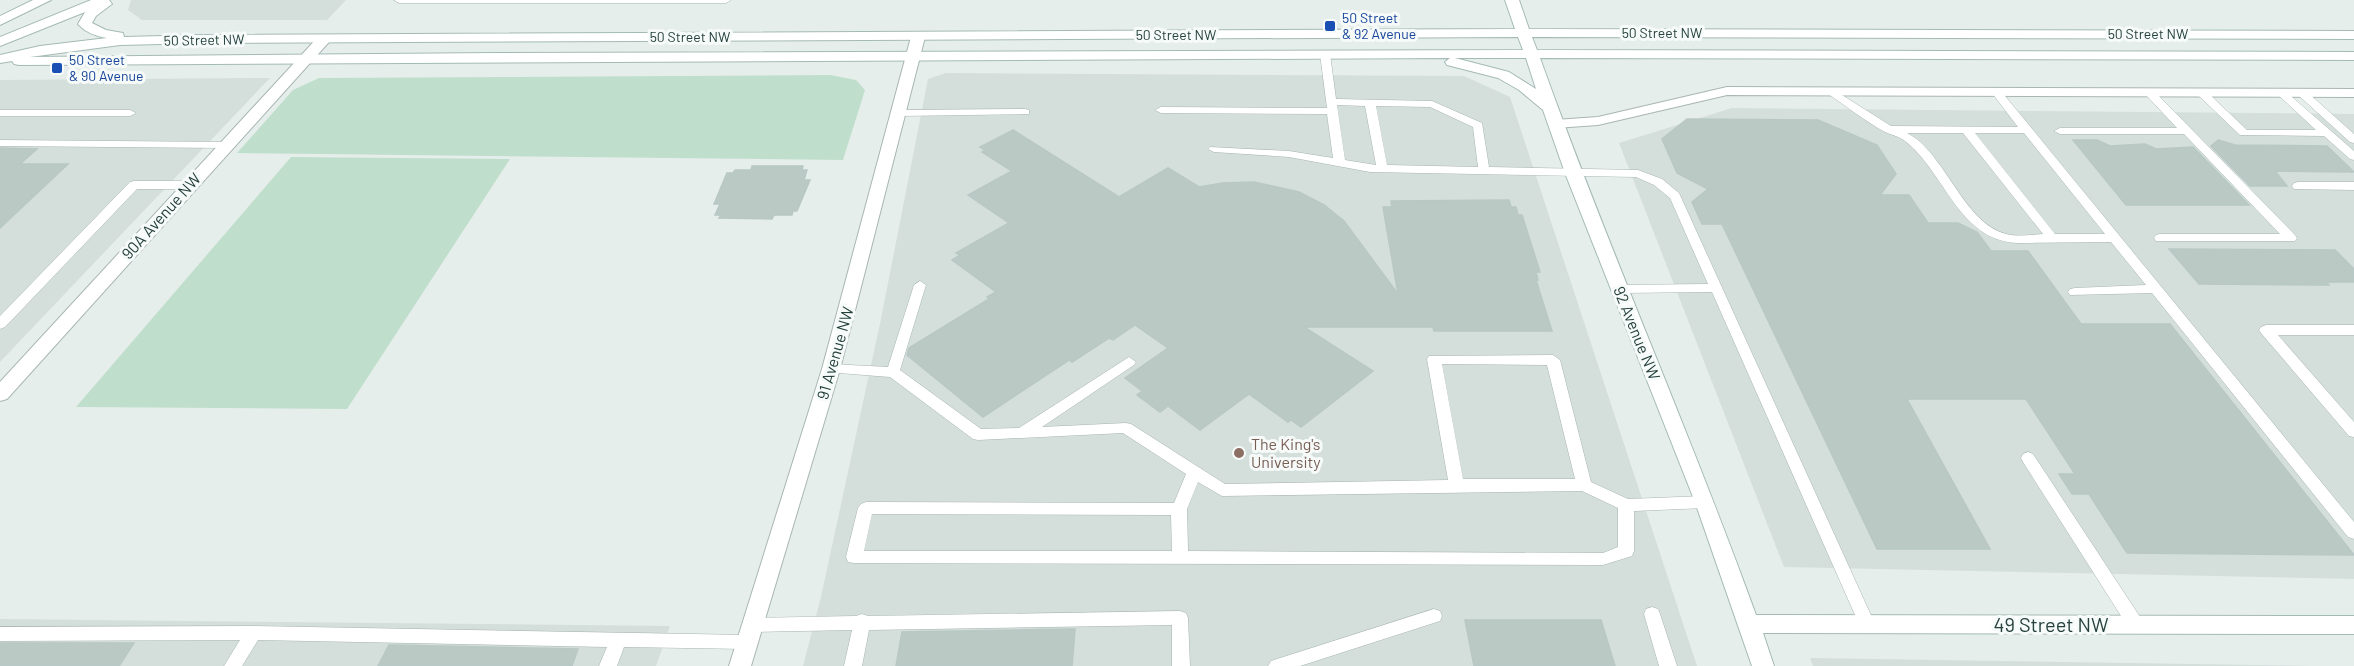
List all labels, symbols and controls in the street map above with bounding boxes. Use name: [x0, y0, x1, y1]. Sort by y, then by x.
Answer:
place label: 50 Street & 92 Avenue: [1342, 9, 1416, 42]
marker: 50 Street & 92 Avenue: [1323, 19, 1337, 33]
street label: 50 Street NW: [1622, 24, 1702, 41]
street label: 50 Street NW: [2108, 25, 2188, 42]
street label: 50 Street NW: [1136, 26, 1216, 43]
street label: 50 Street NW: [650, 28, 730, 45]
street label: 50 Street NW: [164, 30, 244, 49]
place label: 50 Street & 90 Avenue: [69, 51, 144, 84]
marker: 50 Street & 90 Avenue: [50, 61, 64, 75]
street label: 90A Avenue NW: [117, 169, 204, 263]
street label: 92 Avenue NW: [1610, 283, 1665, 382]
street label: 91 Avenue NW: [812, 304, 857, 401]
place label: The King's University: [1251, 434, 1321, 471]
marker: The King's University: [1232, 446, 1246, 460]
street label: 49 Street NW: [1993, 612, 2109, 636]

